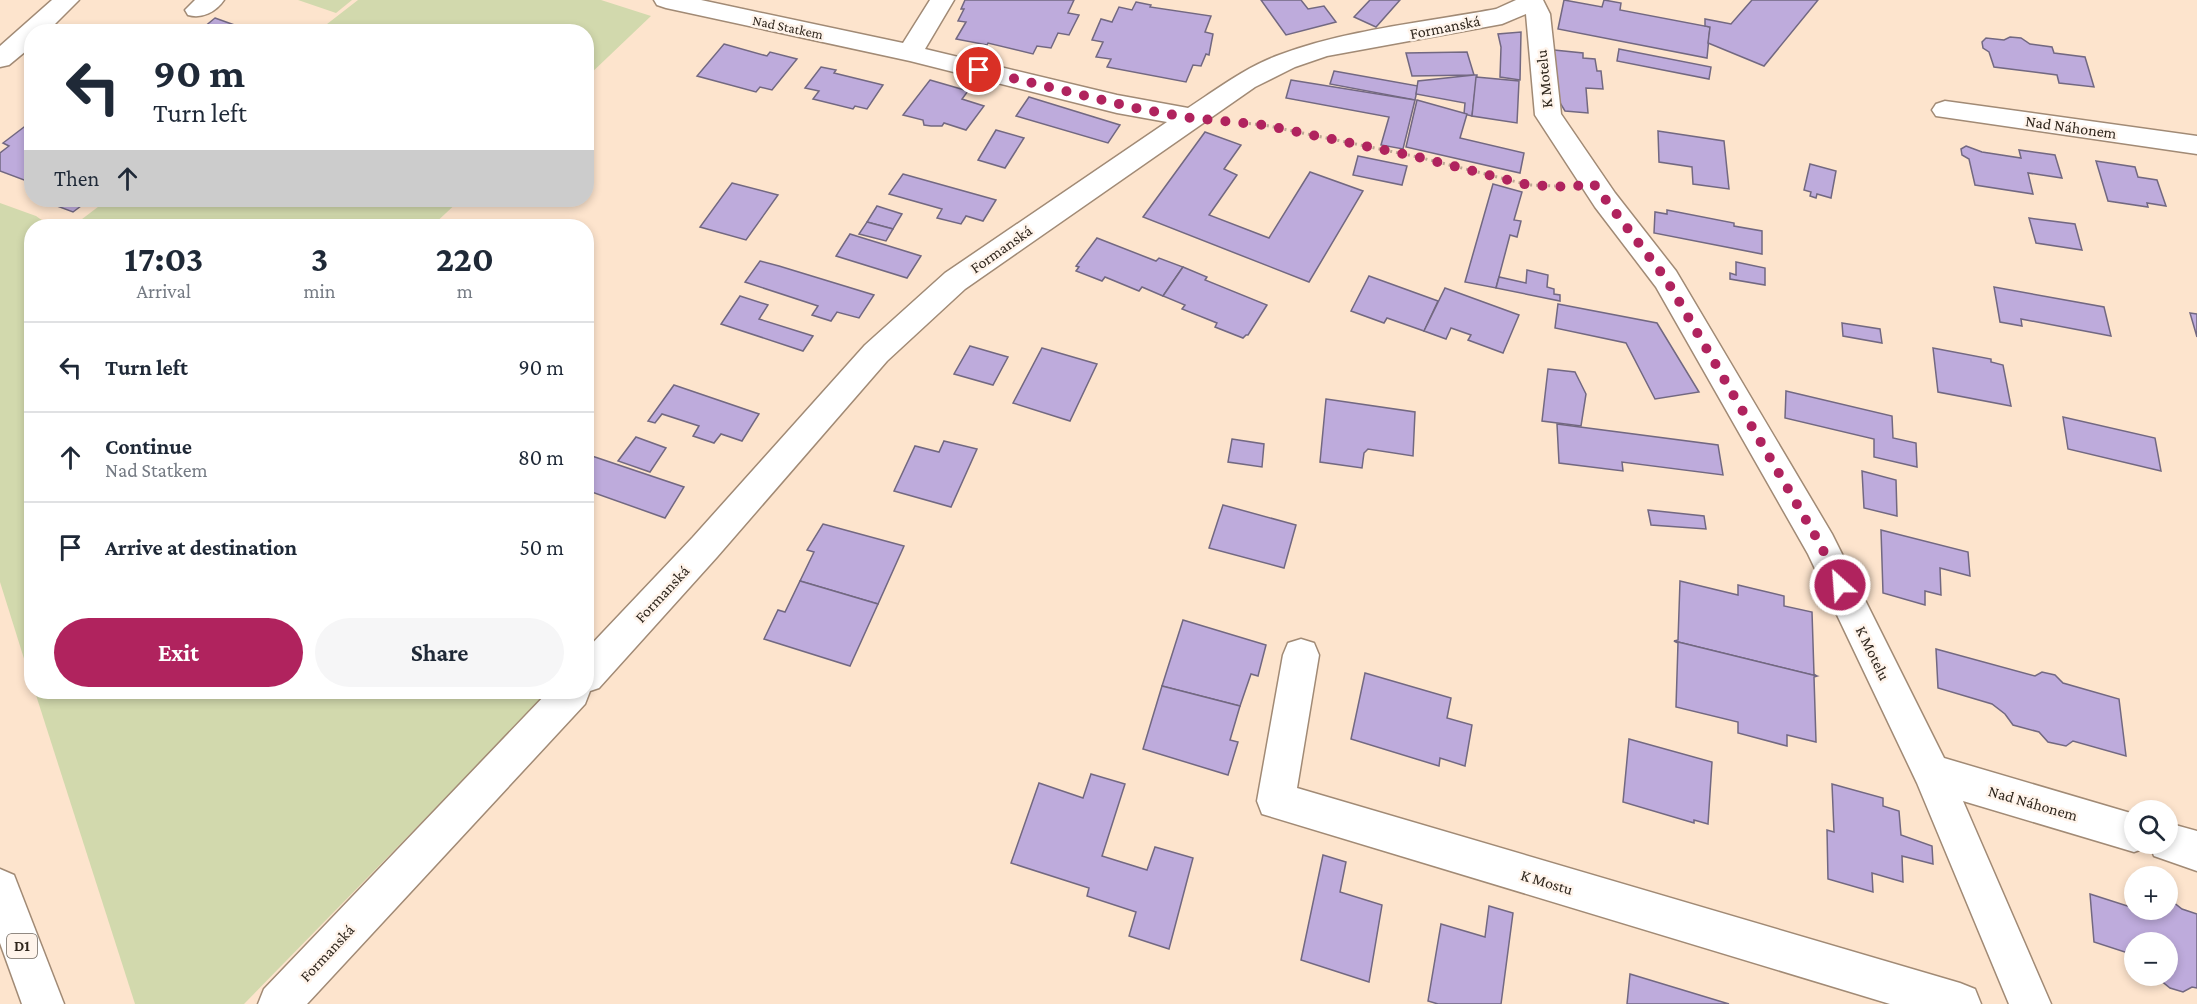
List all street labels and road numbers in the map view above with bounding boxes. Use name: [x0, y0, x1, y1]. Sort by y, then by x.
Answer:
street label: Nad Statkem: [751, 12, 825, 42]
street label: Formanská: [1408, 12, 1482, 42]
street label: K Motelu: [1532, 49, 1556, 109]
street label: Nad Náhonem: [2024, 112, 2118, 142]
street label: Formanská: [967, 221, 1036, 276]
street label: Formanská: [631, 562, 693, 626]
street label: K Motelu: [1853, 623, 1894, 683]
street label: Nad Náhonem: [1986, 782, 2080, 824]
street label: K Mostu: [1519, 866, 1576, 898]
street label: Formanská: [296, 921, 358, 985]
road number: D1: [7, 934, 37, 958]

